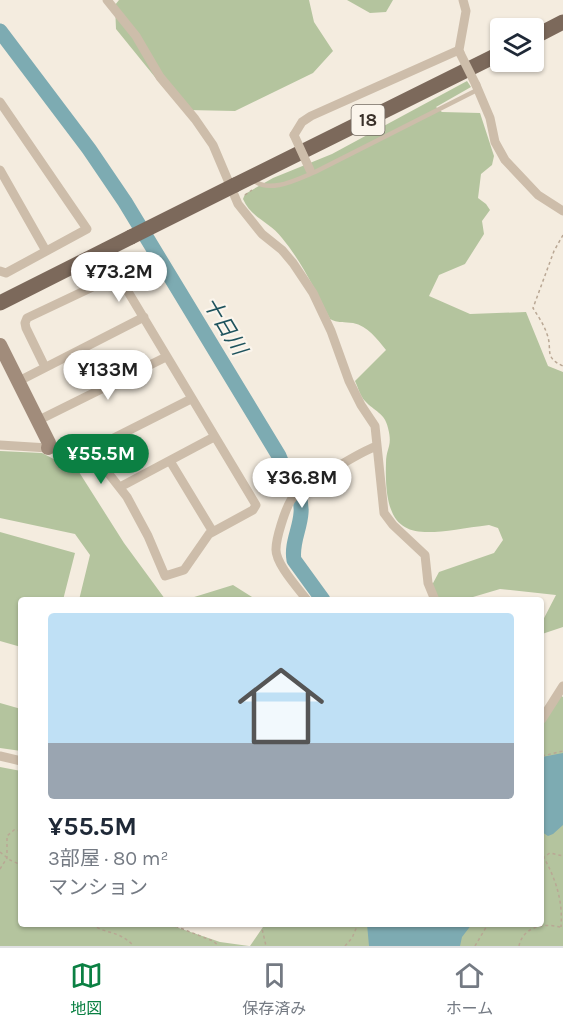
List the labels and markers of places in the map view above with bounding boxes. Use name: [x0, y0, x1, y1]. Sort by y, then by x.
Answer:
pin: ¥73.2M: [70, 252, 168, 303]
pin: ¥133M: [66, 350, 150, 401]
pin: ¥55.5M: [52, 434, 150, 485]
pin: ¥36.8M: [253, 458, 351, 509]

